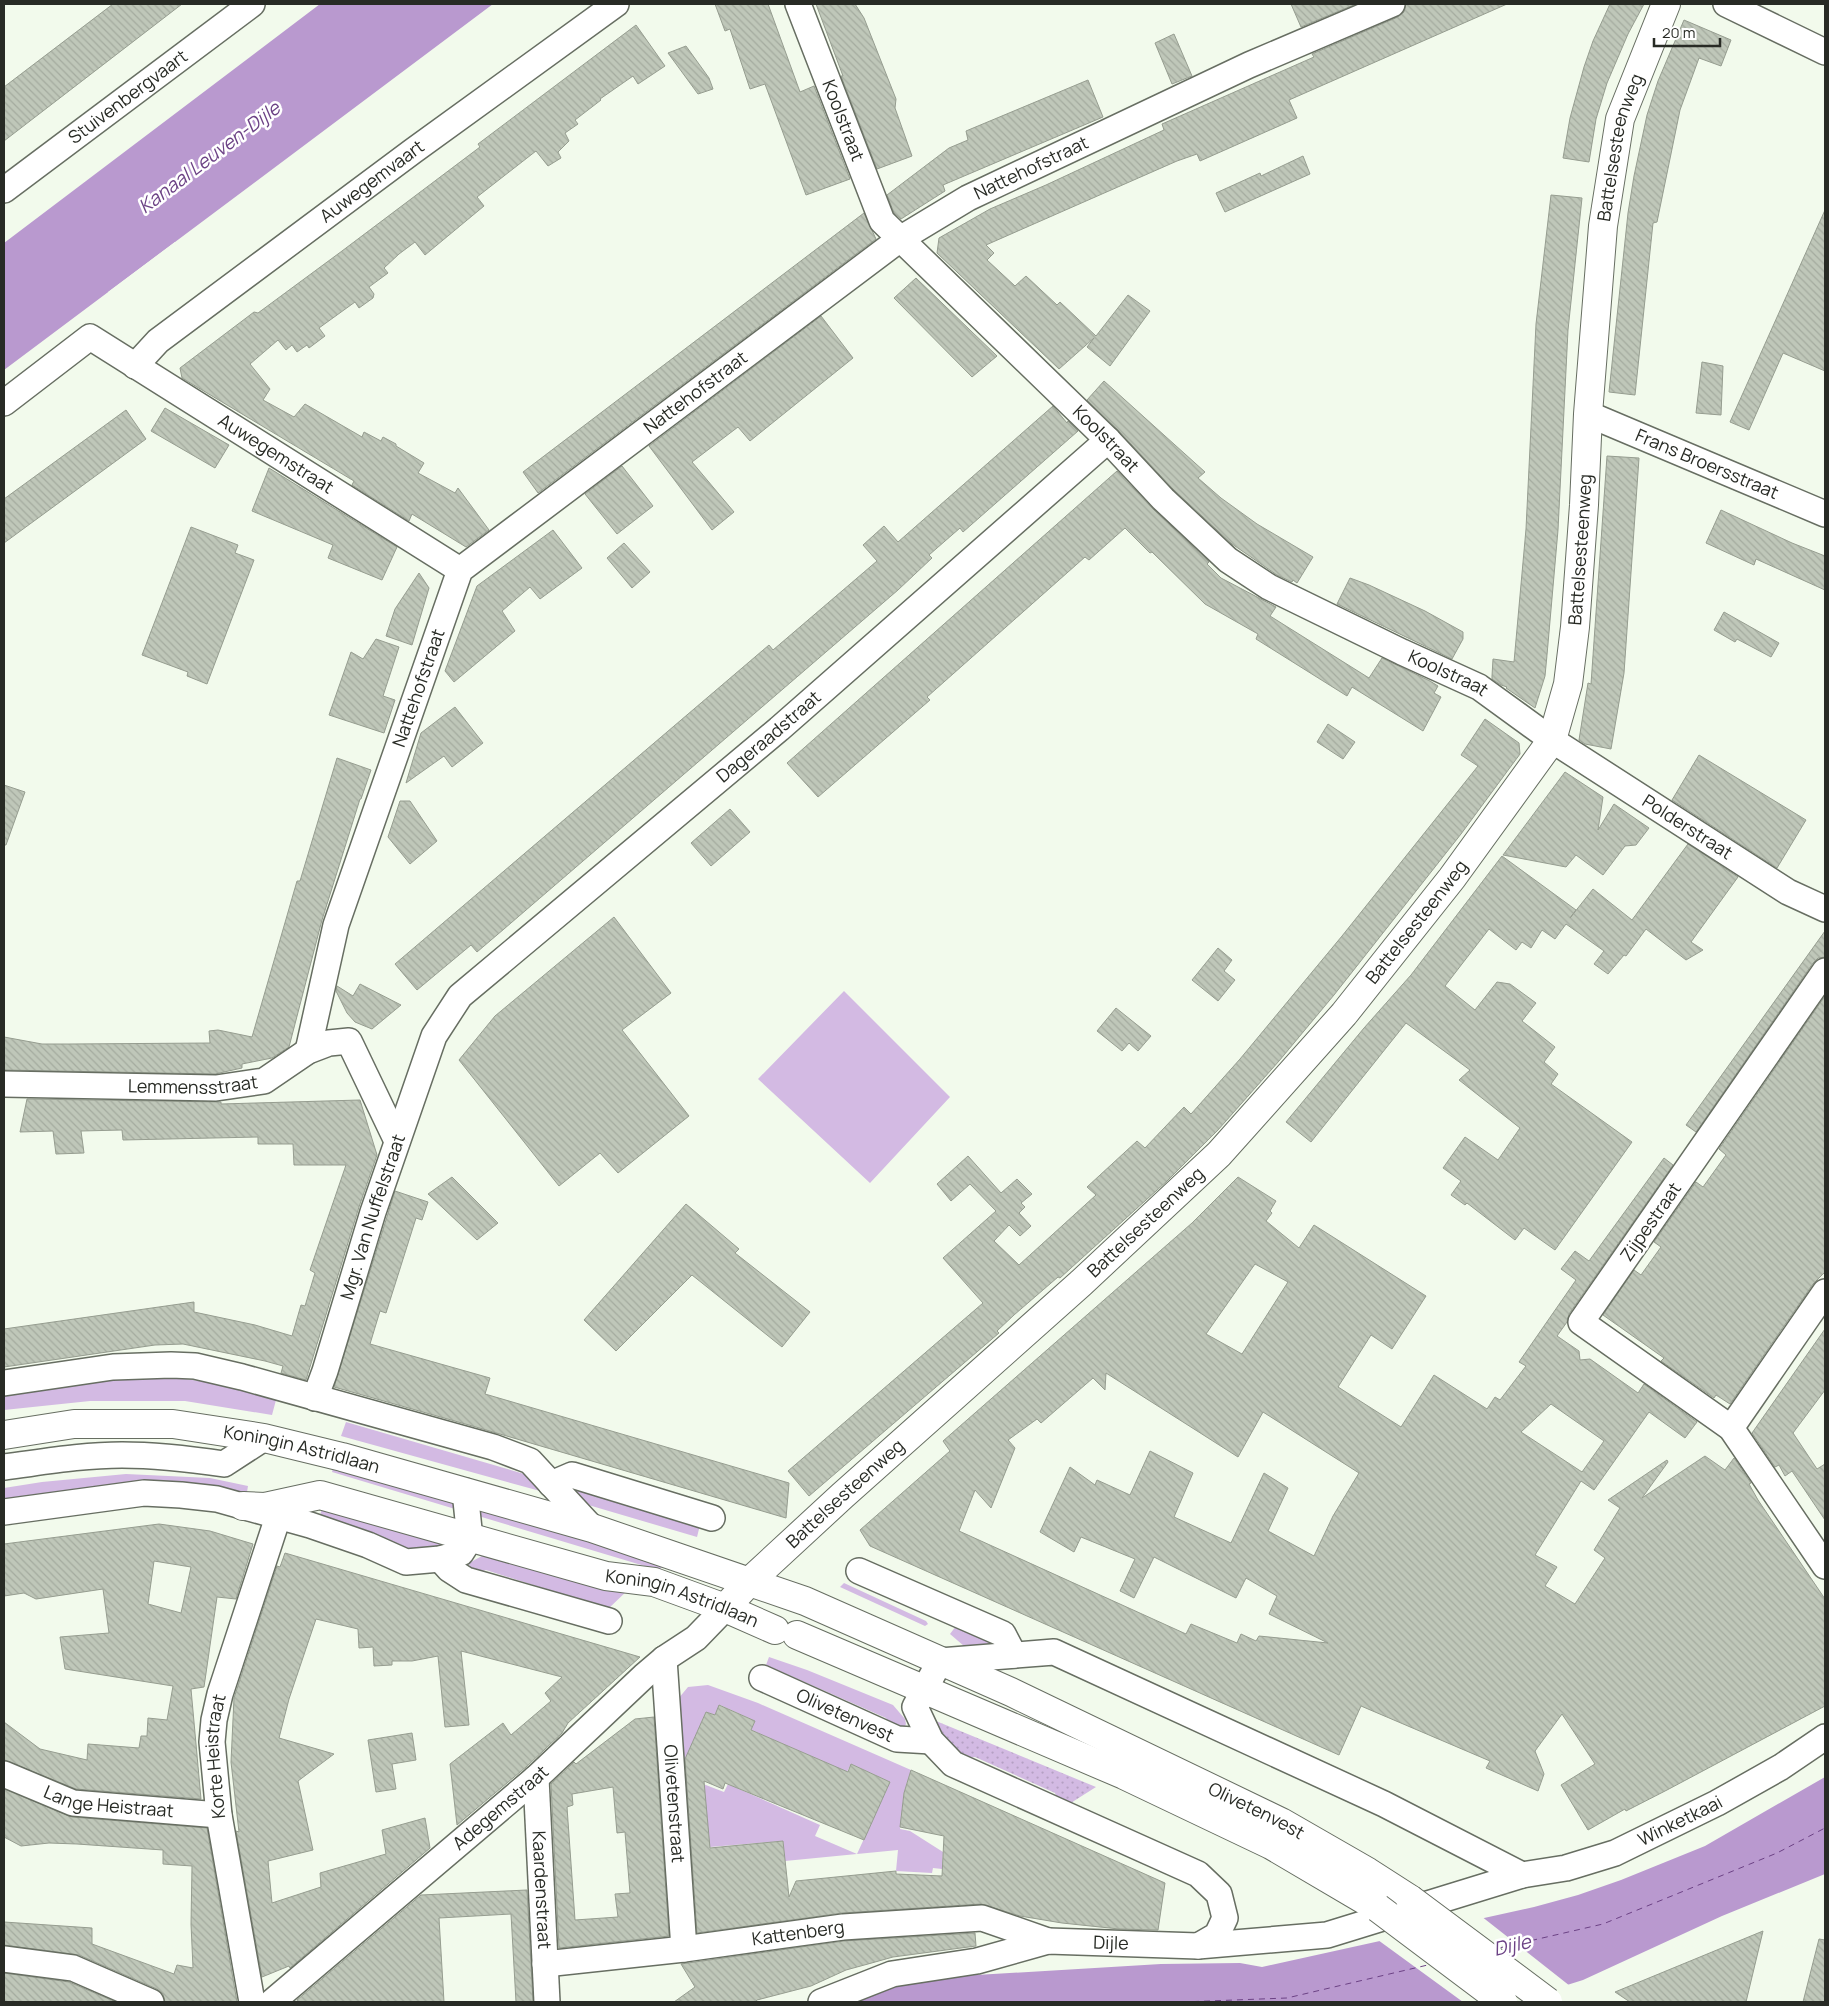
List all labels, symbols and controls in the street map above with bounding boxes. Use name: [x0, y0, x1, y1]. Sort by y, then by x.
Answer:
scale bar: [1654, 15, 1720, 47]
text: 20 m: [1662, 22, 1695, 43]
street label: Stuivenbergvaart: [63, 44, 192, 149]
street label: Battelsesteenweg: [1591, 70, 1648, 223]
street label: Koolstraat: [817, 76, 871, 164]
water label: Kanaal Leuven-Dijle: [133, 94, 287, 219]
street label: Nattehofstraat: [970, 130, 1092, 205]
street label: Auwegemvaart: [314, 134, 429, 228]
street label: Nattehofstraat: [638, 345, 752, 439]
street label: Koolstraat: [1068, 399, 1145, 477]
street label: Auwegemstraat: [214, 408, 339, 499]
street label: Frans Broersstraat: [1632, 422, 1782, 504]
street label: Battelsesteenweg: [1562, 474, 1596, 626]
street label: Nattehofstraat: [386, 625, 450, 750]
street label: Koolstraat: [1405, 643, 1494, 701]
street label: Dageraadstraat: [711, 685, 825, 787]
street label: Polderstraat: [1638, 788, 1738, 864]
street label: Battelsesteenweg: [1360, 855, 1472, 988]
street label: Lemmensstraat: [128, 1069, 259, 1099]
street label: Mgr. Van Nuffelstraat: [334, 1131, 410, 1303]
street label: Battelsesteenweg: [1082, 1161, 1209, 1282]
street label: Zijpestraat: [1614, 1177, 1686, 1266]
street label: Koningin Astridlaan: [222, 1419, 383, 1478]
street label: Battelsesteenweg: [780, 1433, 909, 1553]
street label: Koningin Astridlaan: [604, 1563, 763, 1632]
street label: Olivetenvest: [793, 1682, 898, 1747]
street label: Korte Heistraat: [199, 1691, 231, 1820]
street label: Olivetenstraat: [659, 1744, 691, 1864]
street label: Adegemstraat: [447, 1759, 553, 1855]
street label: Olivetenvest: [1205, 1776, 1309, 1844]
street label: Lange Heistraat: [40, 1779, 175, 1822]
street label: Winketkaai: [1634, 1789, 1726, 1851]
street label: Kaardenstraat: [528, 1830, 557, 1950]
street label: Kattenberg: [750, 1914, 846, 1950]
water label: Dijle: [1491, 1928, 1535, 1962]
street label: Dijle: [1093, 1930, 1129, 1955]

